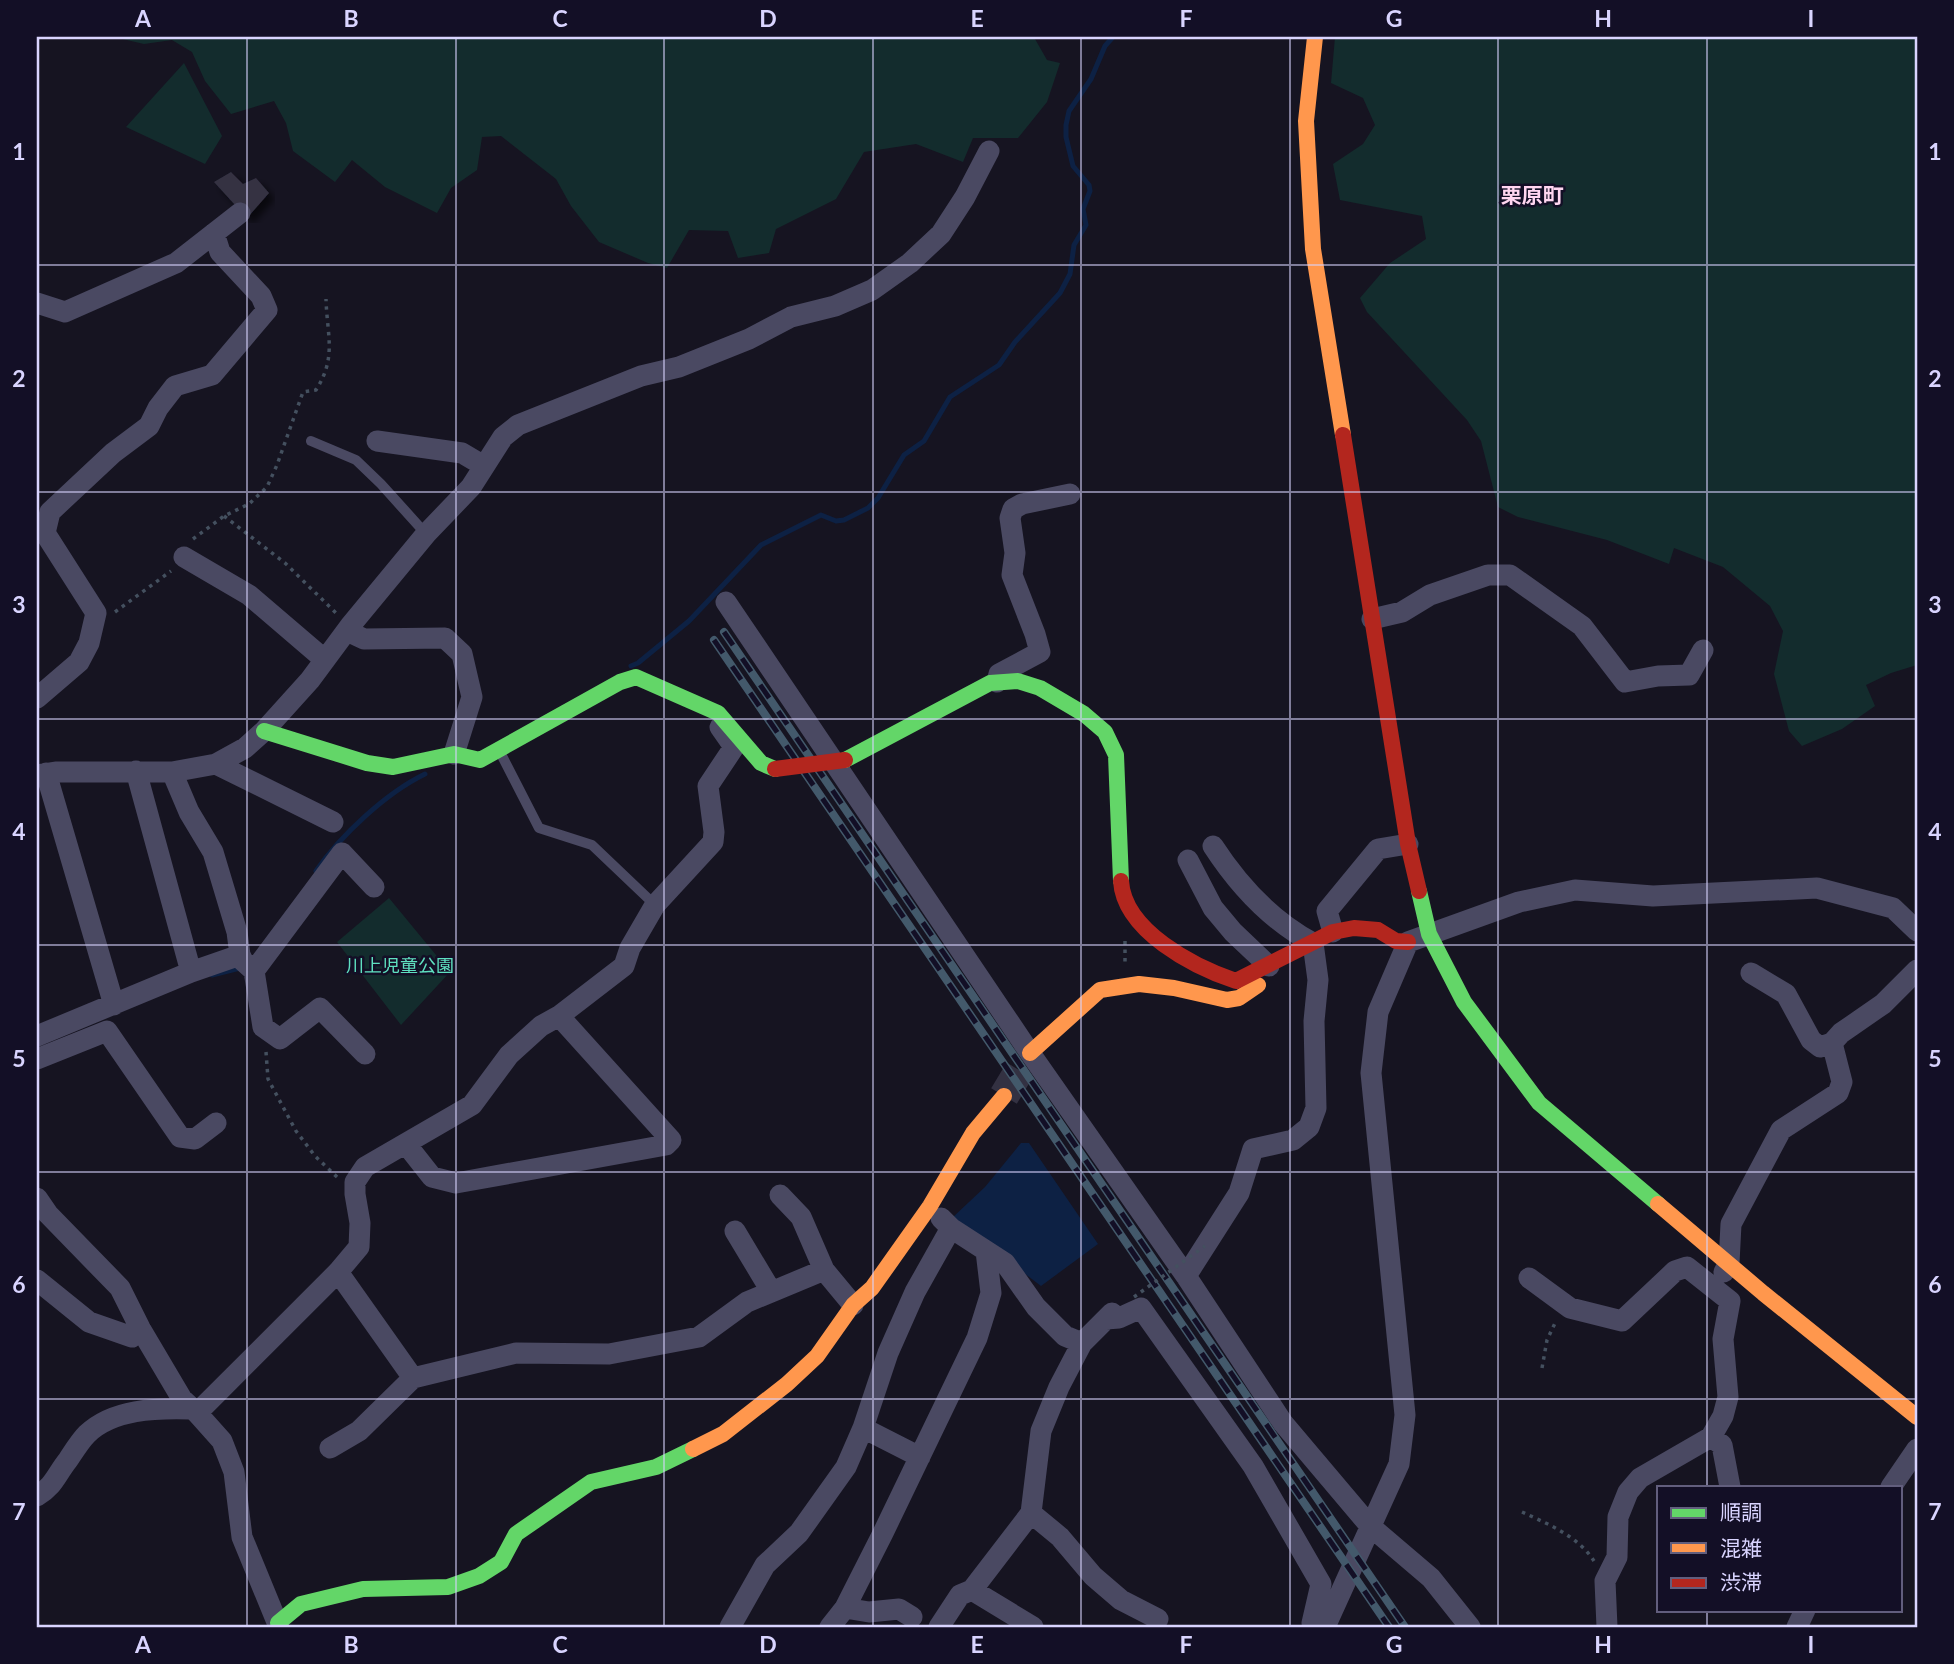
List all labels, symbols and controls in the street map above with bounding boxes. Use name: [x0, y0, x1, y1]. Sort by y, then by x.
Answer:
text: A: [134, 4, 152, 32]
text: B: [343, 4, 359, 32]
text: C: [552, 4, 568, 32]
text: D: [759, 4, 777, 32]
text: E: [970, 4, 984, 32]
text: F: [1179, 4, 1193, 32]
text: G: [1386, 4, 1402, 32]
text: H: [1594, 4, 1612, 32]
text: I: [1808, 4, 1814, 32]
text: 1: [12, 137, 26, 165]
text: 1: [1928, 137, 1942, 165]
district label: 栗原町: [1501, 182, 1564, 207]
text: 2: [12, 364, 26, 392]
text: 2: [1928, 364, 1942, 392]
text: 3: [12, 590, 26, 618]
text: 3: [1928, 590, 1942, 618]
text: 4: [12, 817, 26, 845]
text: 4: [1928, 817, 1942, 845]
park label: 川上児童公園: [346, 954, 454, 976]
text: 5: [12, 1044, 26, 1072]
text: 5: [1928, 1044, 1942, 1072]
text: 6: [12, 1270, 26, 1298]
text: 6: [1928, 1270, 1942, 1298]
legend: [1657, 1486, 1902, 1612]
text: 7: [12, 1497, 26, 1525]
text: 7: [1928, 1497, 1942, 1525]
text: 順調: [1720, 1499, 1762, 1524]
text: 混雑: [1720, 1535, 1762, 1560]
text: 渋滞: [1720, 1569, 1762, 1594]
text: A: [134, 1630, 152, 1658]
text: B: [343, 1630, 359, 1658]
text: C: [552, 1630, 568, 1658]
text: D: [759, 1630, 777, 1658]
text: E: [970, 1630, 984, 1658]
text: F: [1179, 1630, 1193, 1658]
text: G: [1386, 1630, 1402, 1658]
text: H: [1594, 1630, 1612, 1658]
text: I: [1808, 1630, 1814, 1658]

